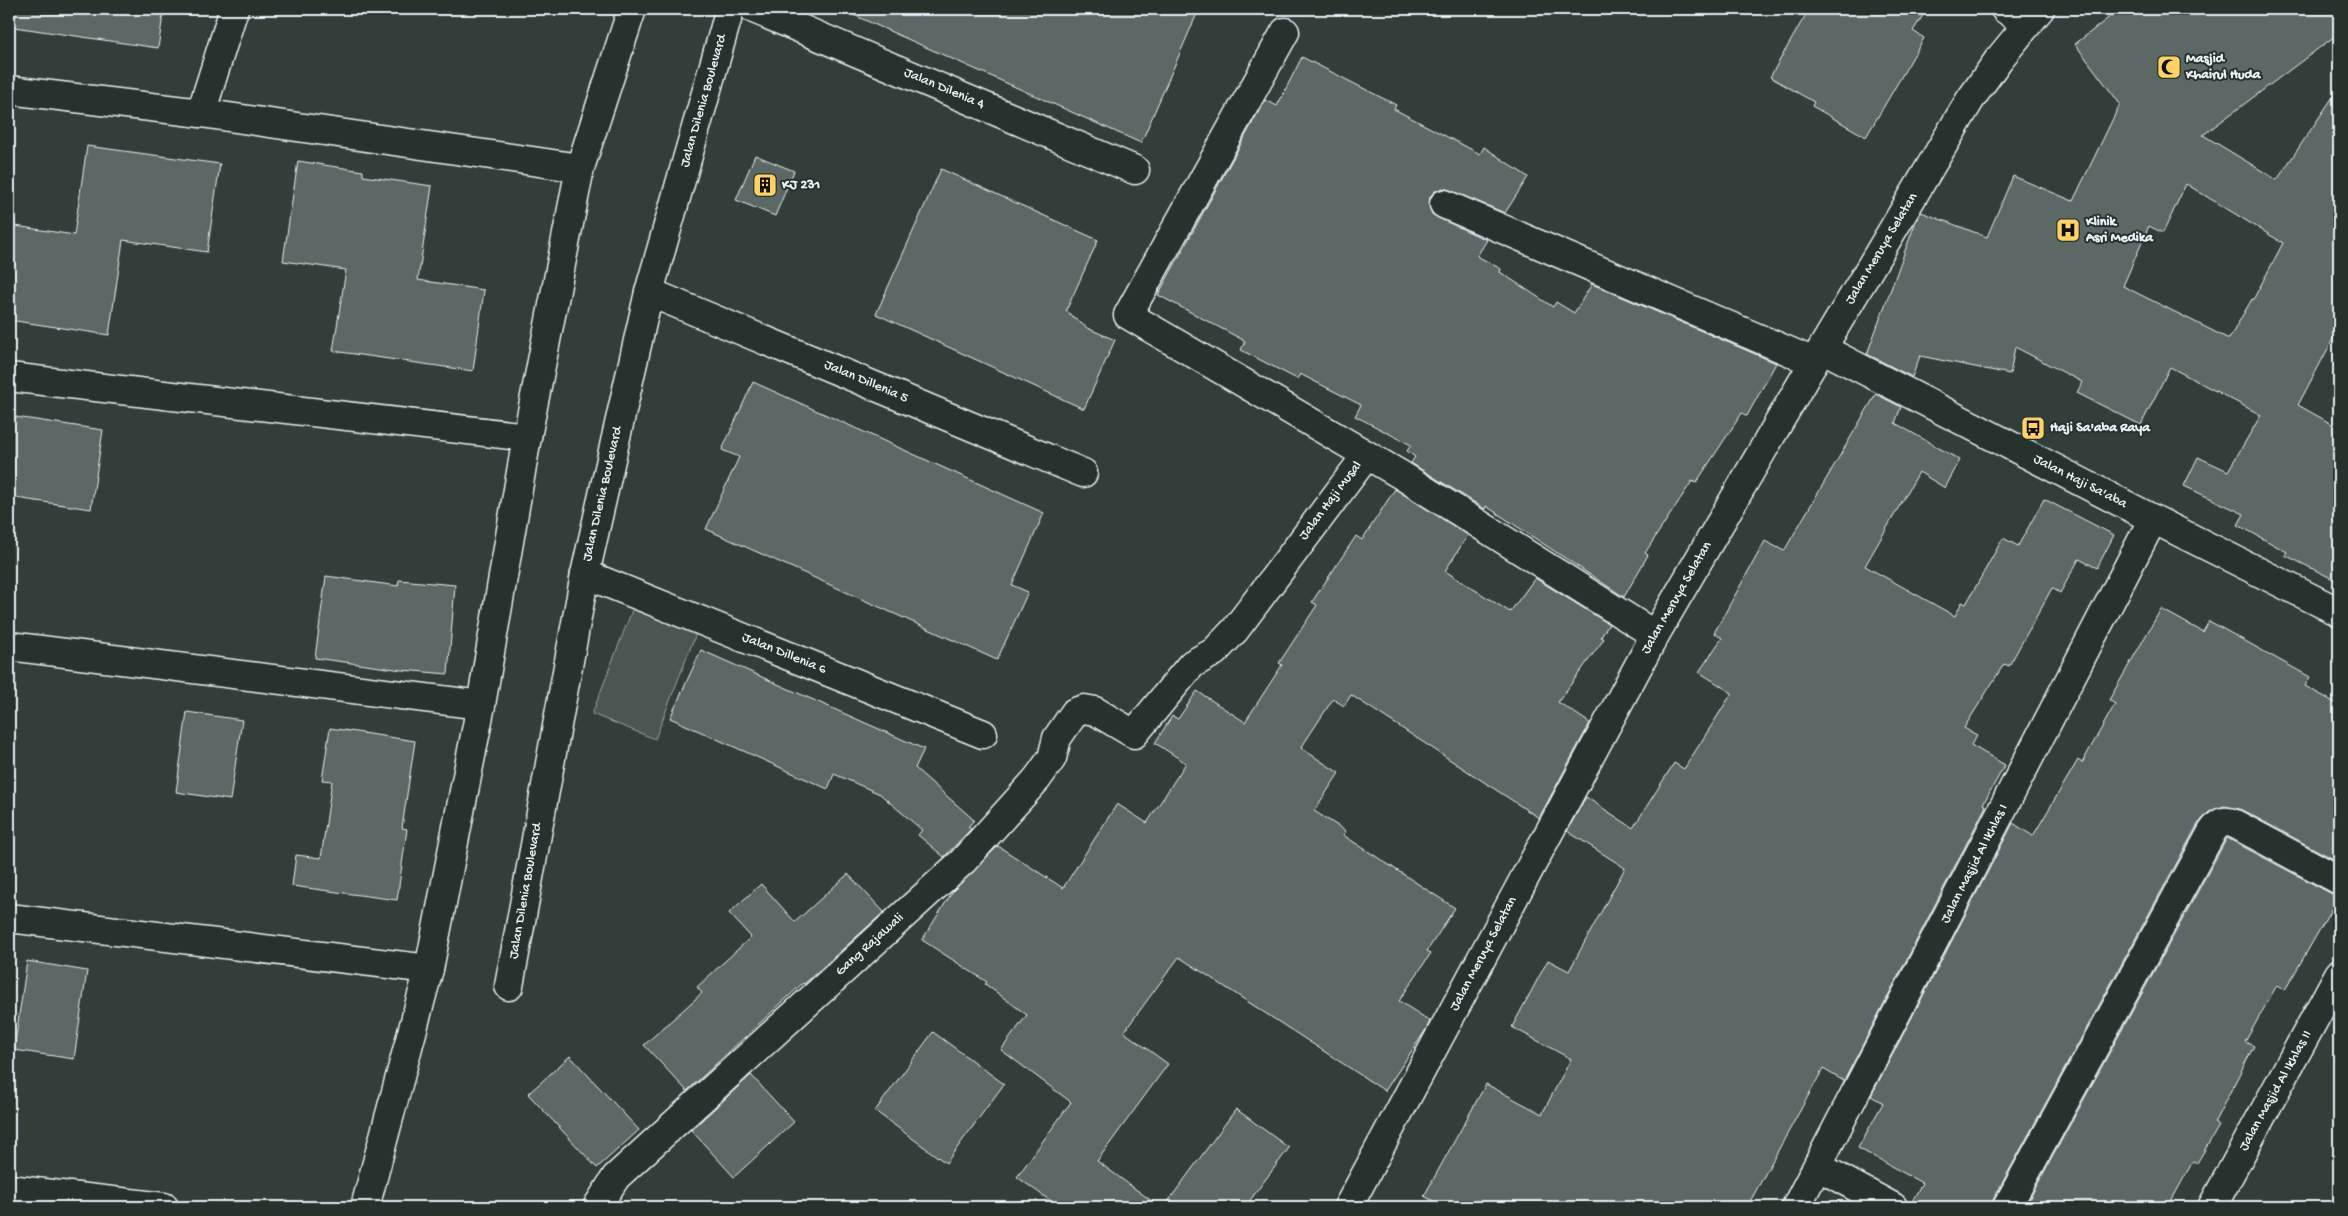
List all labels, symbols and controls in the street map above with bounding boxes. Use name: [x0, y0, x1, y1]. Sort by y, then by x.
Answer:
street label: Jalan Dilenia Boulevard: [677, 31, 732, 170]
place label: Masjid Khairul Huda: [2185, 51, 2262, 84]
mosque icon: Masjid Khairul Huda: [2156, 54, 2182, 80]
street label: Jalan Dilenia 4: [901, 64, 987, 114]
building icon: KJ 231: [752, 172, 778, 198]
place label: KJ 231: [781, 177, 821, 194]
street label: Jalan Meruya Selatan: [1842, 190, 1922, 308]
place label: Klinik Asri Medika: [2085, 214, 2154, 247]
hospital icon: Klinik Asri Medika: [2055, 217, 2081, 243]
street label: Jalan Dillenia 5: [821, 357, 911, 407]
bus stop icon: Haji Sa'aba Raya: [2020, 415, 2046, 441]
place label: Haji Sa'aba Raya: [2050, 420, 2151, 437]
street label: Jalan Dilenia Boulevard: [579, 423, 627, 563]
street label: Jalan Haji Sa'aba: [2030, 451, 2131, 513]
street label: Jalan Haji Musal: [1296, 458, 1366, 544]
street label: Jalan Meruya Selatan: [1638, 538, 1716, 657]
street label: Jalan Dillenia 6: [739, 629, 829, 679]
street label: Jalan Masjid Al Ikhlas I: [1938, 801, 2012, 927]
street label: Jalan Dilenia Boulevard: [506, 820, 547, 960]
street label: Jalan Meruya Selatan: [1447, 894, 1522, 1014]
street label: Gang Rajawali: [832, 910, 908, 980]
street label: Jalan Masjid Al Ikhlas II: [2236, 1028, 2316, 1154]

